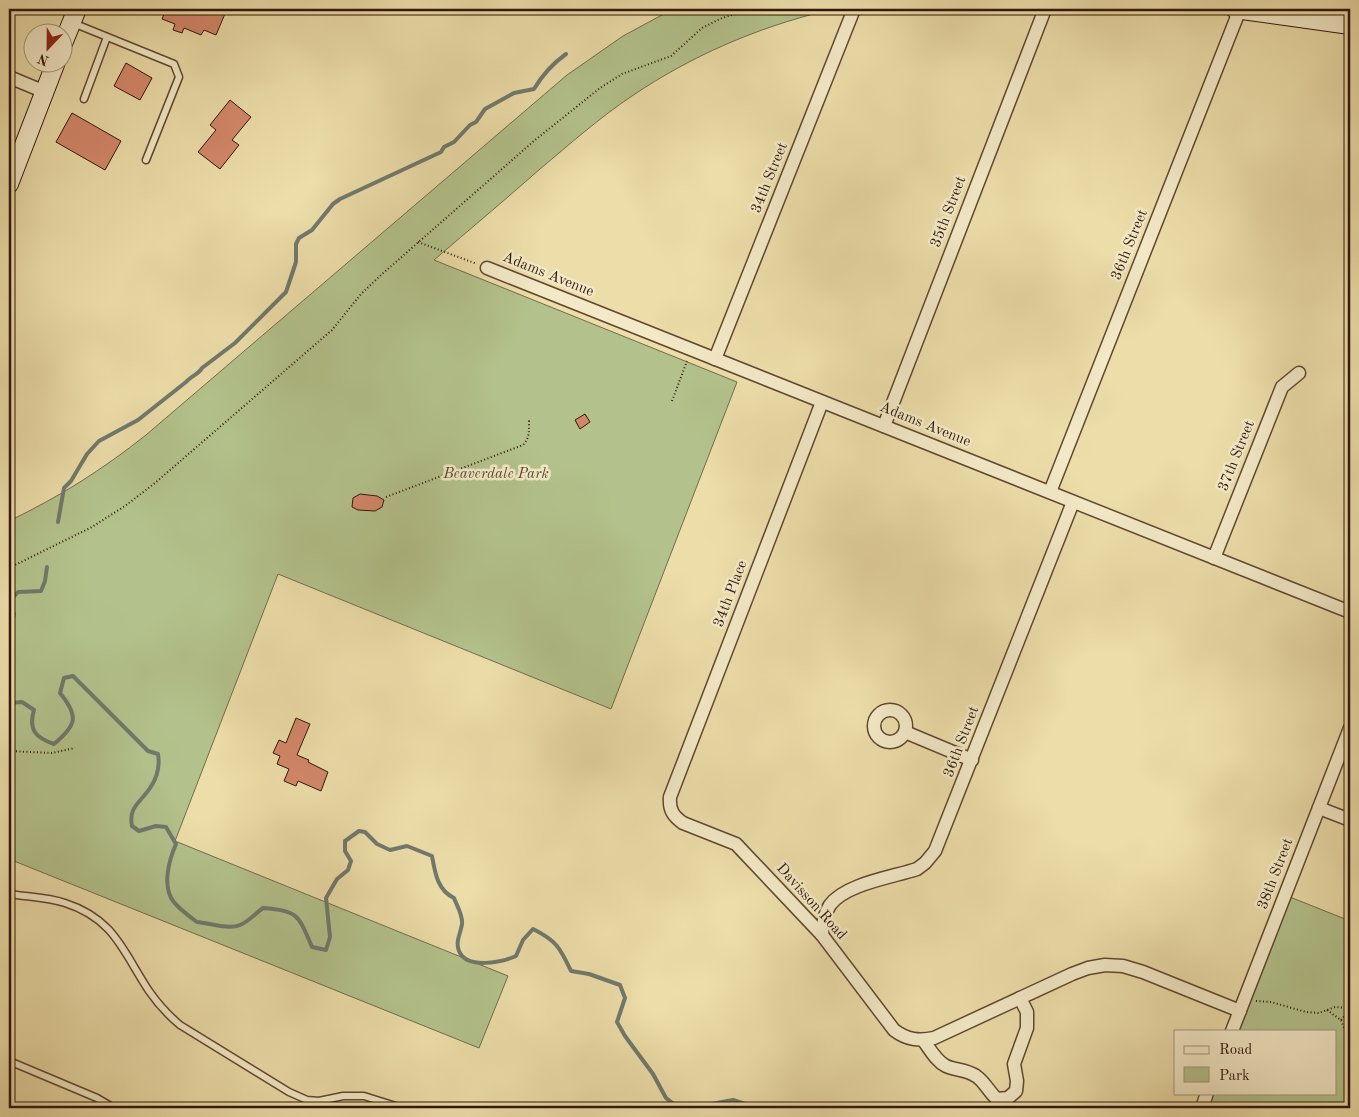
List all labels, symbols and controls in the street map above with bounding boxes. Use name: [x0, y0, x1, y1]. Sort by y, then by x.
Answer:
north arrow: [22, 22, 72, 72]
text: N: [36, 51, 51, 68]
street label: 34th Street: [749, 141, 791, 215]
street label: 35th Street: [929, 174, 969, 250]
street label: 36th Street: [1109, 208, 1151, 282]
street label: Adams Avenue: [500, 250, 596, 300]
street label: Adams Avenue: [877, 400, 973, 450]
street label: 37th Street: [1216, 419, 1258, 493]
park label: Beaverdale Park: [442, 467, 549, 482]
street label: 34th Place: [711, 558, 751, 629]
street label: 36th Street: [942, 704, 982, 780]
street label: 38th Street: [1256, 836, 1296, 912]
street label: Davisson Road: [773, 861, 849, 943]
legend: [1174, 1030, 1336, 1094]
text: Road: [1219, 1043, 1253, 1058]
text: Park: [1219, 1069, 1250, 1084]

